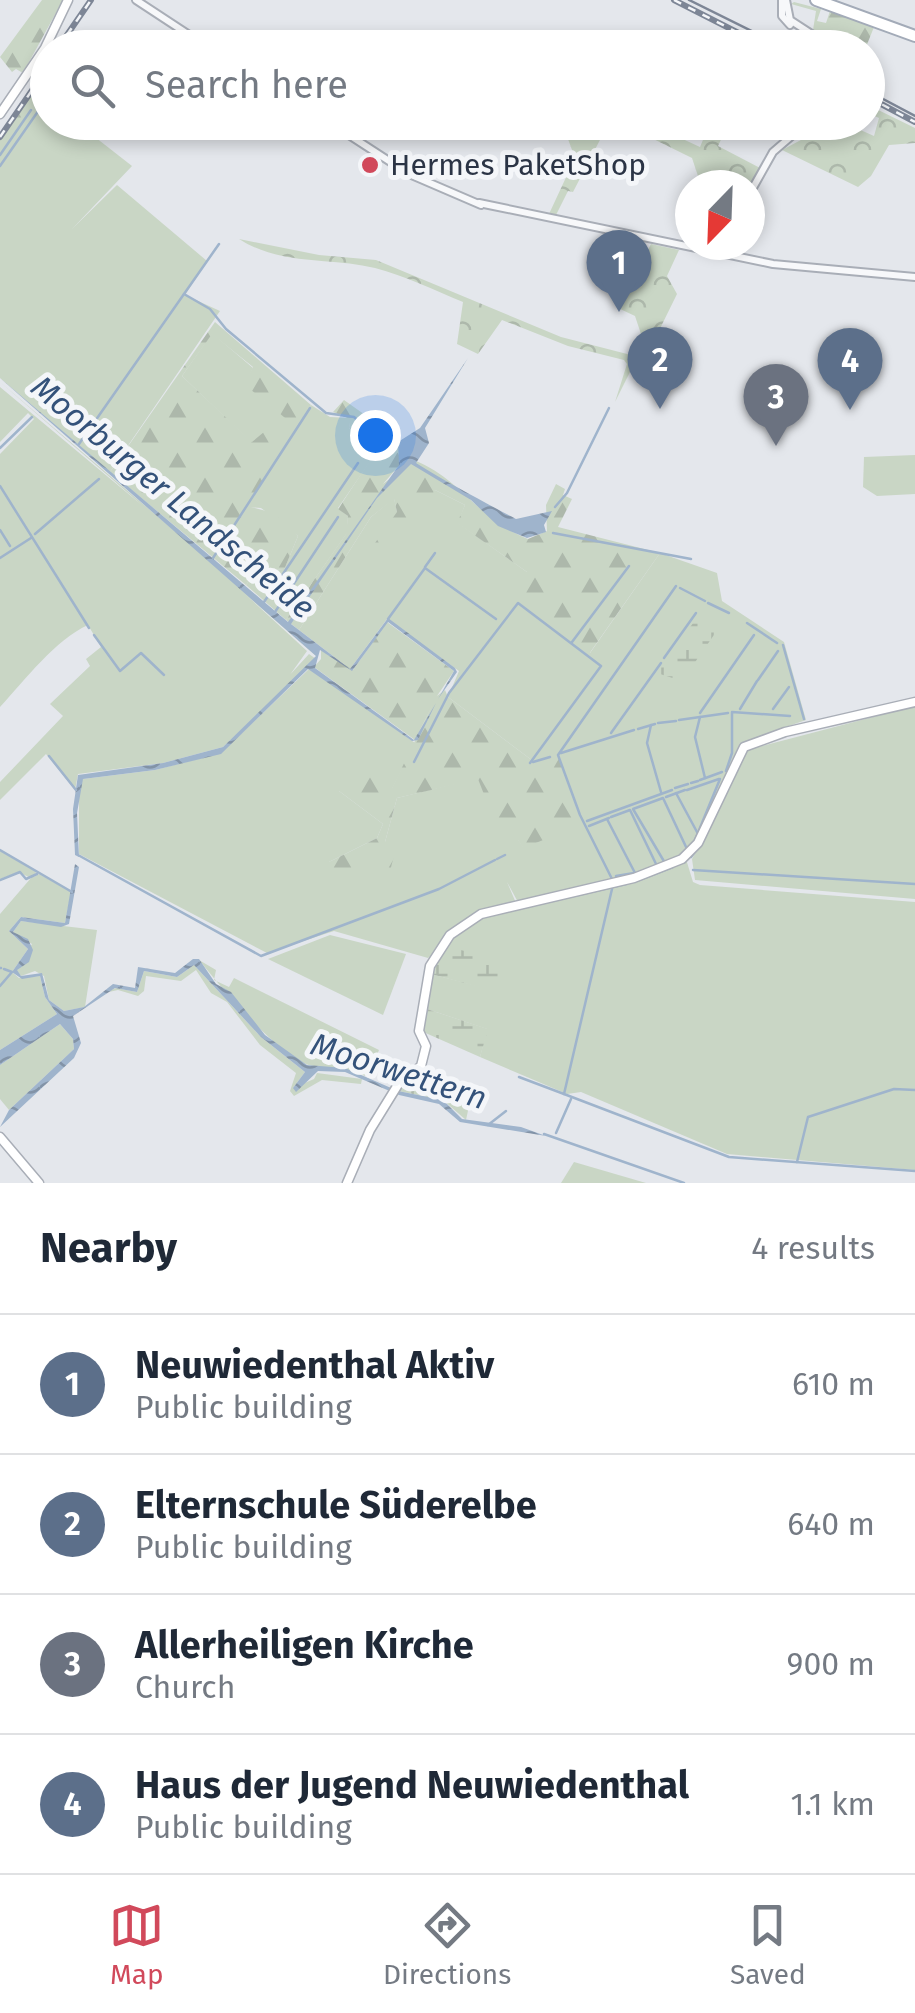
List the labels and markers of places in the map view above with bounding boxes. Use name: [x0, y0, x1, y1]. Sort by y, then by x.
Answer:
place label: Hermes PaketShop: [390, 147, 646, 183]
marker: Hermes PaketShop: [359, 154, 381, 176]
pin: 1: [586, 230, 652, 312]
pin: 2: [628, 326, 692, 409]
pin: 4: [818, 328, 882, 410]
pin: 3: [744, 364, 808, 446]

